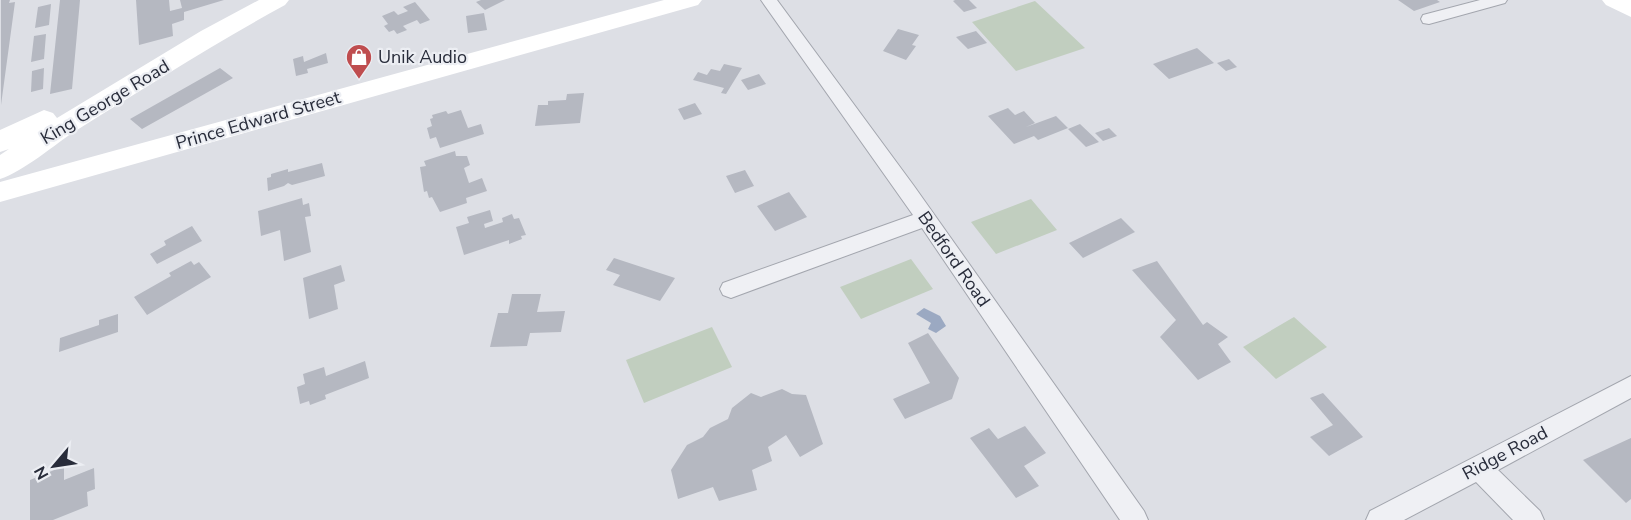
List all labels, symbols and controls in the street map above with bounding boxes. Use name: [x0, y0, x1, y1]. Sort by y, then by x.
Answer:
shop icon: Unik Audio: [344, 42, 374, 80]
place label: Unik Audio: [378, 45, 467, 69]
street label: King George Road: [36, 54, 174, 150]
street label: Prince Edward Street: [173, 85, 344, 155]
street label: Bedford Road: [912, 207, 996, 311]
street label: Ridge Road: [1458, 420, 1552, 486]
north arrow: [24, 436, 84, 496]
text: N: [29, 462, 54, 483]

